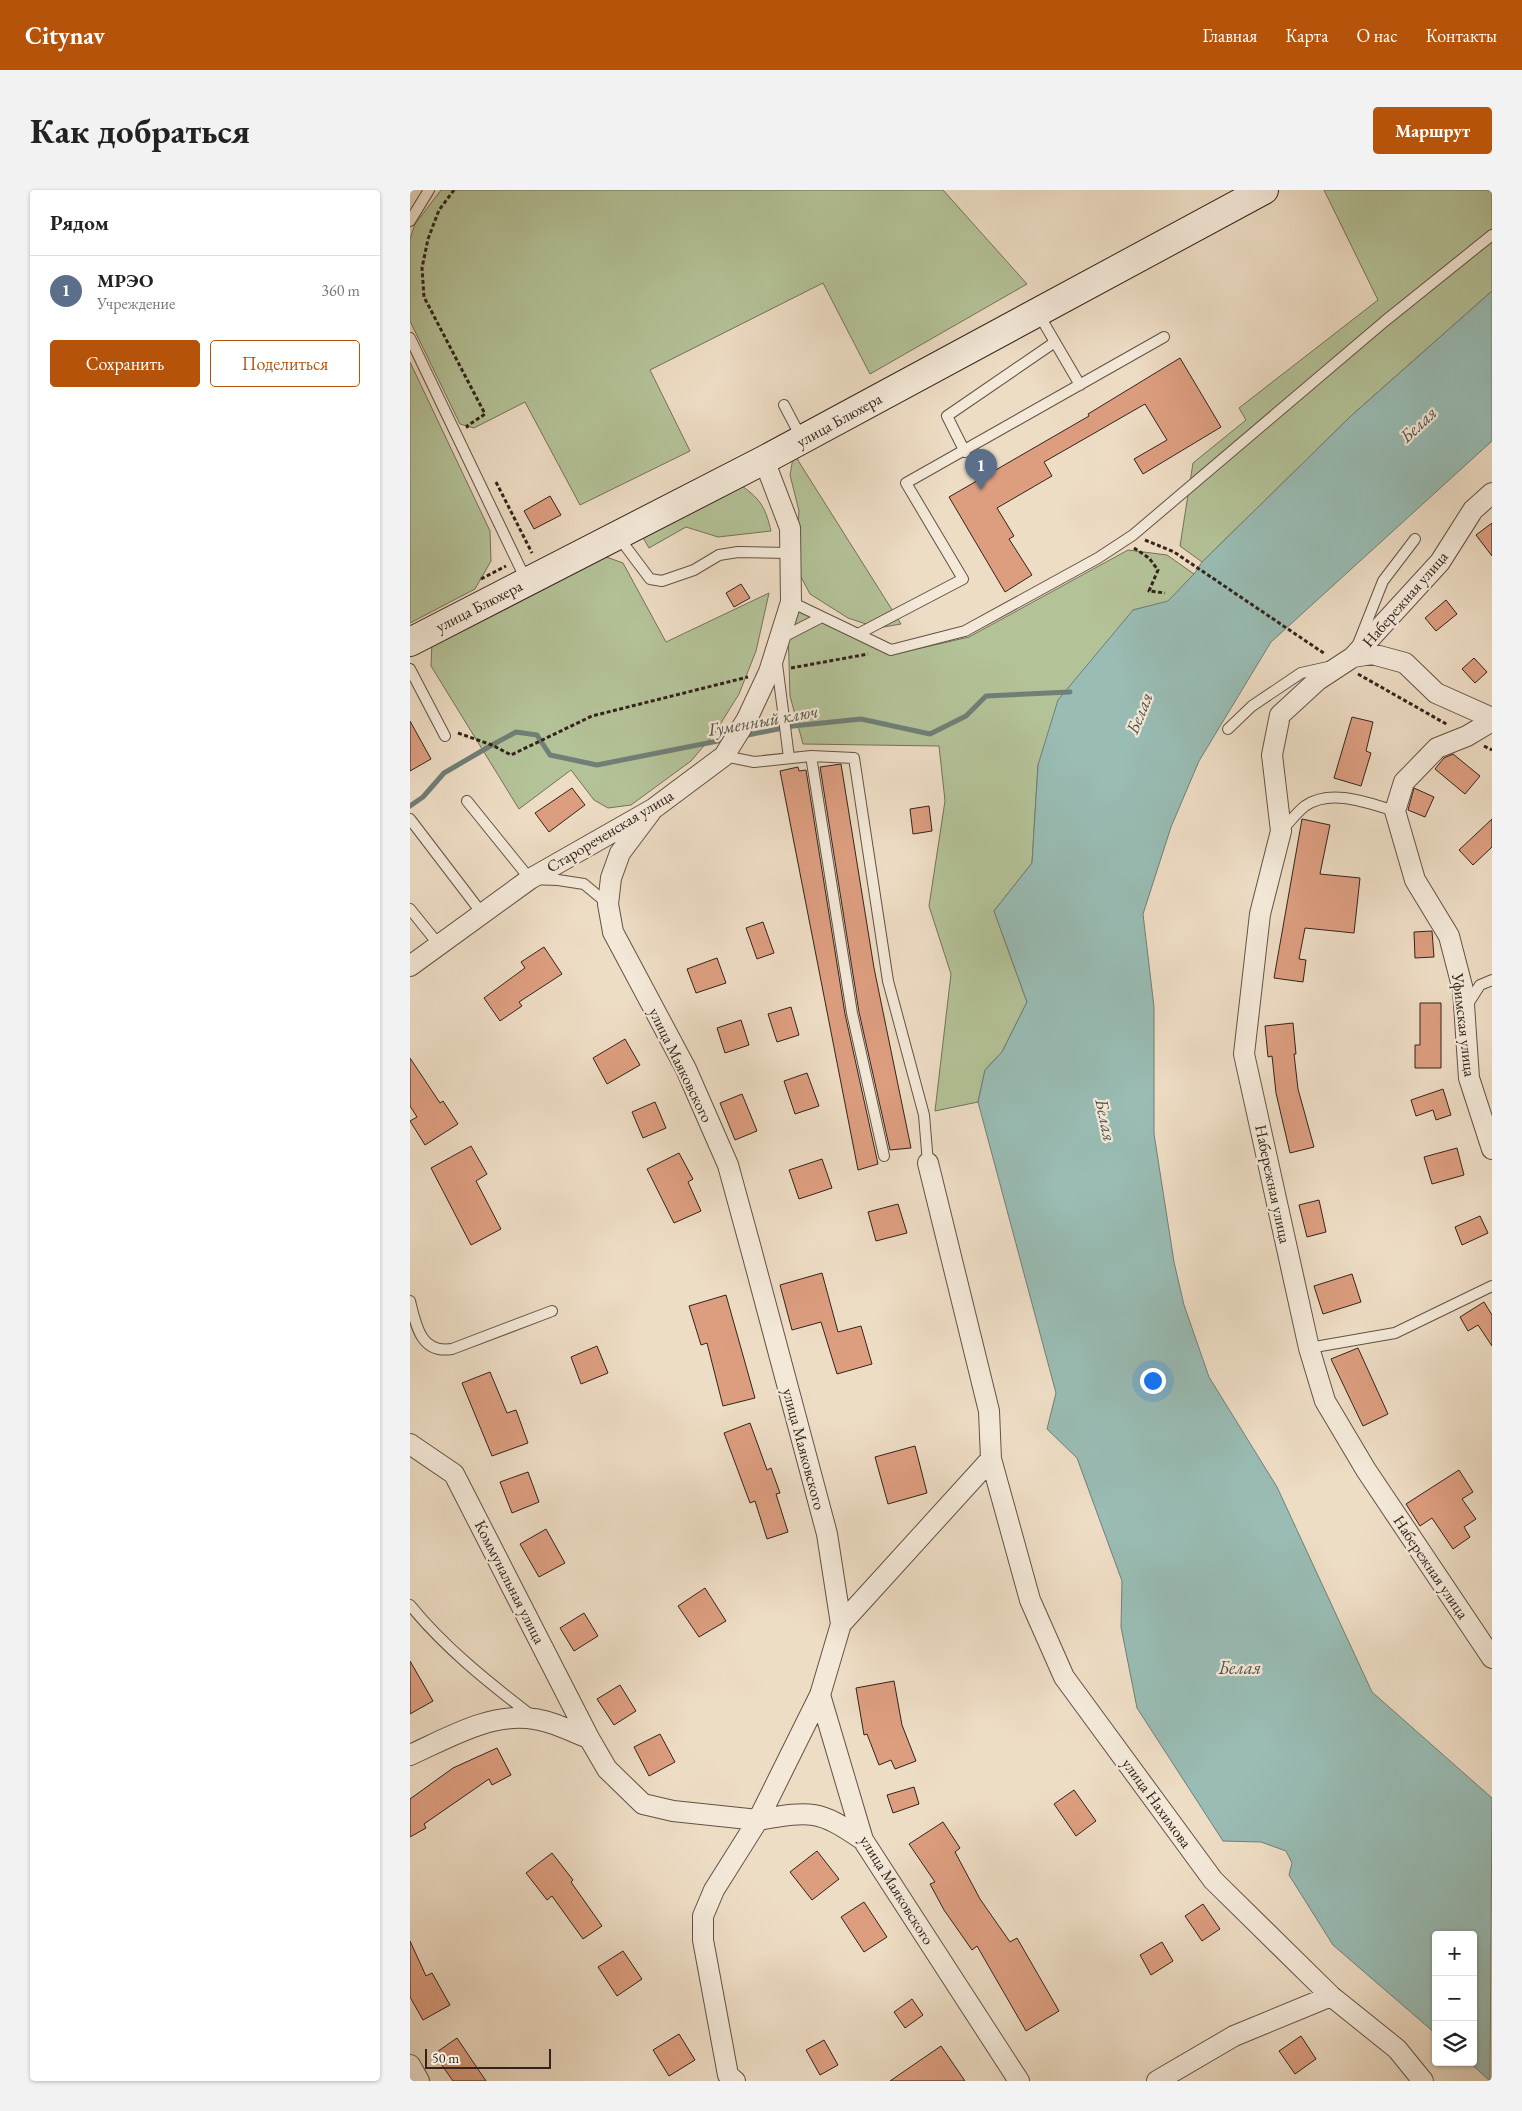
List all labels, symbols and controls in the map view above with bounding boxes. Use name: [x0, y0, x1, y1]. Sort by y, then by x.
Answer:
text: Citynav: [25, 20, 105, 51]
text: Главная: [1203, 24, 1257, 47]
text: Карта: [1285, 24, 1328, 47]
text: О нас: [1356, 24, 1398, 47]
text: Контакты: [1426, 24, 1497, 47]
button: Маршрут: [1373, 107, 1492, 154]
text: Как добраться: [30, 108, 250, 153]
text: Рядом: [50, 209, 109, 236]
text: МРЭО: [97, 268, 153, 293]
text: 1: [62, 280, 70, 301]
text: 360 m: [321, 280, 360, 301]
text: Учреждение: [97, 293, 175, 314]
button: Сохранить: [50, 340, 200, 387]
button: Поделиться: [210, 340, 360, 387]
street label: улица Блюхера: [792, 388, 886, 452]
water label: Белая: [1394, 401, 1442, 448]
pin: 1: [965, 449, 997, 490]
street label: Набережная улица: [1357, 546, 1453, 652]
street label: улица Блюхера: [432, 575, 527, 637]
water label: Белая: [1120, 689, 1158, 738]
water label: Гуменный ключ: [705, 699, 820, 742]
street label: Старореченская улица: [543, 784, 678, 877]
street label: Уфимская улица: [1447, 971, 1481, 1079]
street label: улица Маяковского: [644, 1004, 718, 1126]
water label: Белая: [1090, 1096, 1122, 1143]
street label: Набережная улица: [1250, 1123, 1296, 1246]
your location: [1140, 1368, 1166, 1394]
street label: улица Маяковского: [778, 1386, 830, 1512]
street label: Набережная улица: [1388, 1511, 1474, 1623]
street label: Коммунальная улица: [470, 1517, 551, 1648]
water label: Белая: [1218, 1656, 1261, 1679]
street label: улица Нахимова: [1117, 1754, 1197, 1853]
street label: улица Маяковского: [855, 1831, 939, 1949]
map controls: [1432, 1931, 1477, 2066]
button: +: [1432, 1931, 1477, 1976]
button: −: [1432, 1976, 1477, 2021]
button: layers: [1432, 2021, 1477, 2066]
scale bar: [425, 2046, 551, 2069]
text: 50 m: [432, 2049, 459, 2067]

